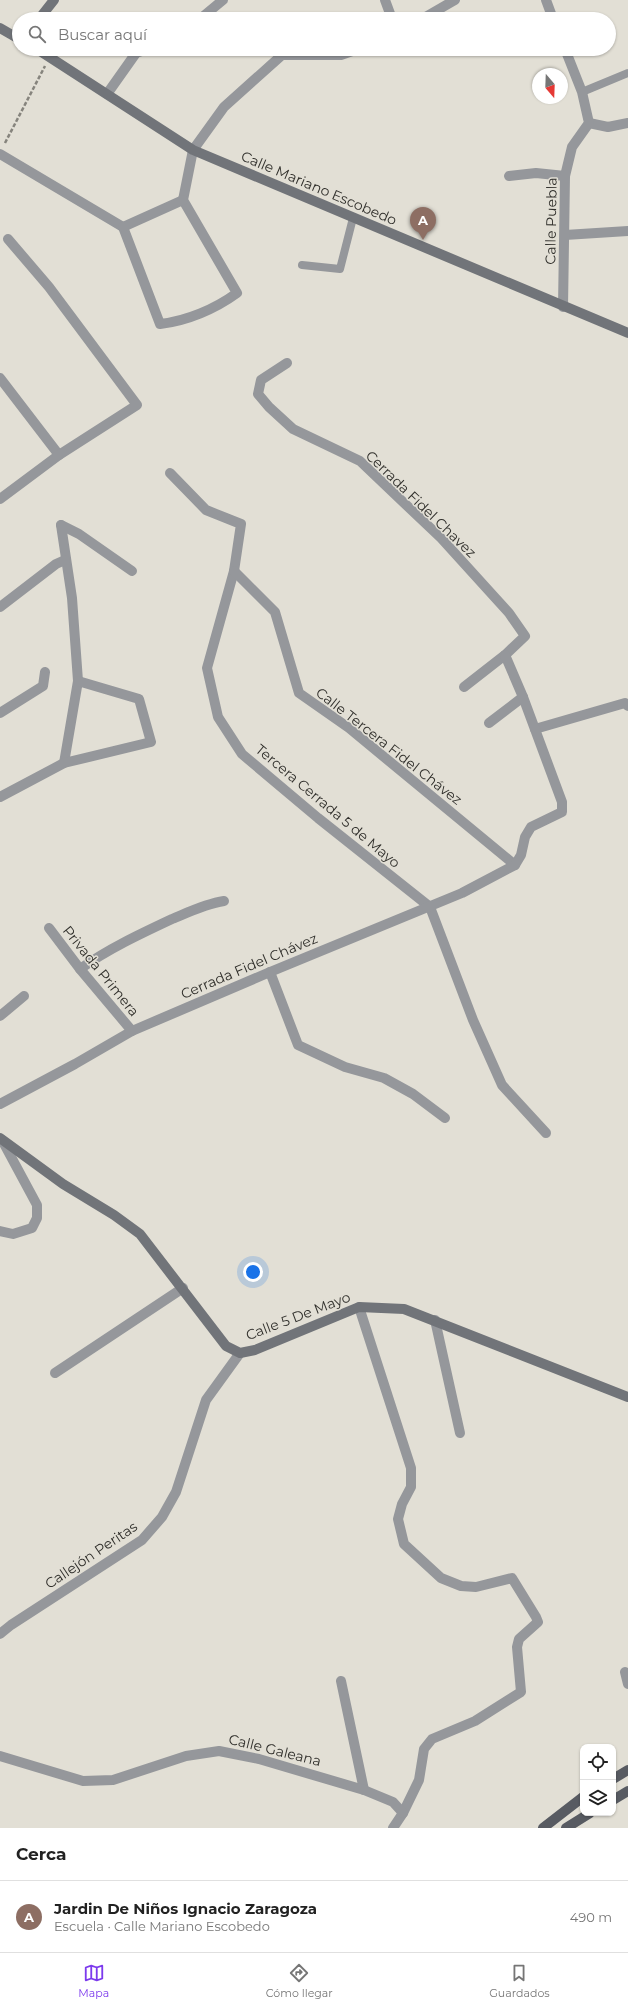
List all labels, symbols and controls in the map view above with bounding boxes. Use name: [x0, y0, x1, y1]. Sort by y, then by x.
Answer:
search box: [12, 12, 616, 56]
icon: search: [26, 23, 48, 45]
text: Buscar aquí: [58, 25, 147, 44]
north arrow: [532, 68, 568, 104]
street label: Calle Mariano Escobedo: [238, 147, 400, 229]
street label: Calle Puebla: [541, 177, 561, 265]
pin: A: [410, 207, 436, 240]
street label: Cerrada Fidel Chavez: [362, 447, 480, 561]
street label: Calle Tercera Fidel Chávez: [312, 683, 466, 809]
street label: Tercera Cerrada 5 de Mayo: [252, 740, 404, 872]
street label: Privada Primera: [59, 922, 143, 1020]
street label: Cerrada Fidel Chávez: [178, 929, 320, 1003]
your location: [243, 1262, 263, 1282]
street label: Calle 5 De Mayo: [243, 1288, 353, 1344]
street label: Callejón Peritas: [41, 1517, 141, 1593]
street label: Calle Galeana: [227, 1730, 323, 1770]
map controls: [580, 1744, 616, 1816]
button: locate: [580, 1744, 616, 1780]
button: layers: [580, 1780, 616, 1816]
text: Cerca: [16, 1844, 66, 1864]
text: Jardin De Niños Ignacio Zaragoza: [54, 1899, 317, 1918]
text: A: [24, 1909, 34, 1925]
text: 490 m: [570, 1909, 612, 1925]
text: Escuela · Calle Mariano Escobedo: [54, 1918, 270, 1934]
tab: Mapa: [78, 1962, 109, 2000]
tab: Cómo llegar: [266, 1962, 333, 2000]
tab: Guardados: [489, 1962, 550, 2000]

